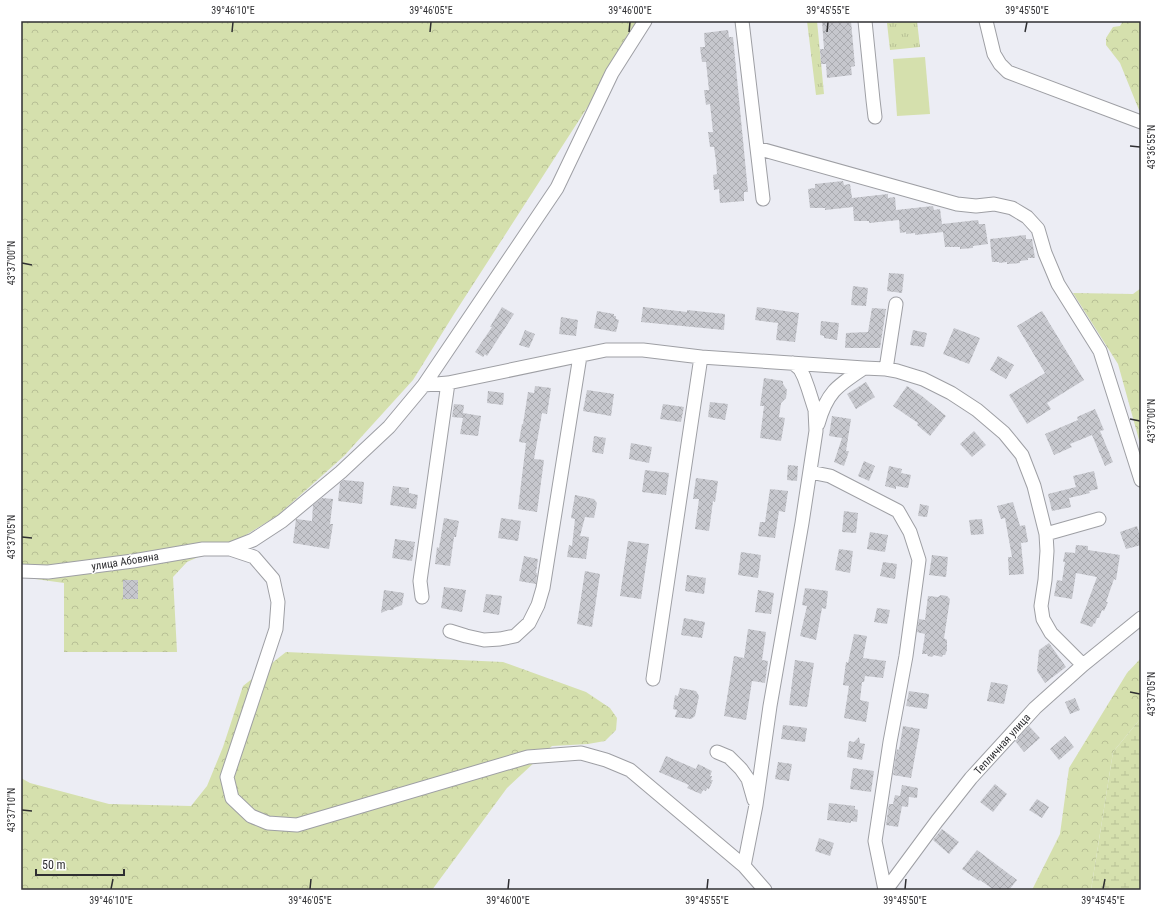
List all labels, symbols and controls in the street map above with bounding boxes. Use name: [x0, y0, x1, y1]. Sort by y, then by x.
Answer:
text: 39°46'10"E: [211, 5, 255, 16]
text: 39°46'05"E: [409, 5, 453, 16]
text: 39°46'00"E: [608, 5, 652, 16]
text: 39°45'55"E: [806, 5, 850, 16]
text: 39°45'50"E: [1005, 5, 1049, 16]
text: 43°36'55"N: [1146, 125, 1157, 169]
text: 43°37'00"N: [6, 241, 17, 285]
text: 43°37'00"N: [1146, 399, 1157, 443]
text: 43°37'05"N: [6, 515, 17, 559]
street label: улица Абовяна: [90, 550, 160, 573]
text: 43°37'05"N: [1146, 672, 1157, 716]
street label: Тепличная улица: [972, 711, 1033, 778]
text: 43°37'10"N: [6, 788, 17, 832]
scale bar: [36, 851, 124, 877]
text: 50 m: [42, 858, 66, 872]
text: 39°46'10"E: [89, 895, 133, 906]
text: 39°46'05"E: [288, 895, 332, 906]
text: 39°46'00"E: [486, 895, 530, 906]
text: 39°45'55"E: [685, 895, 729, 906]
text: 39°45'50"E: [883, 895, 927, 906]
text: 39°45'45"E: [1081, 895, 1125, 906]

